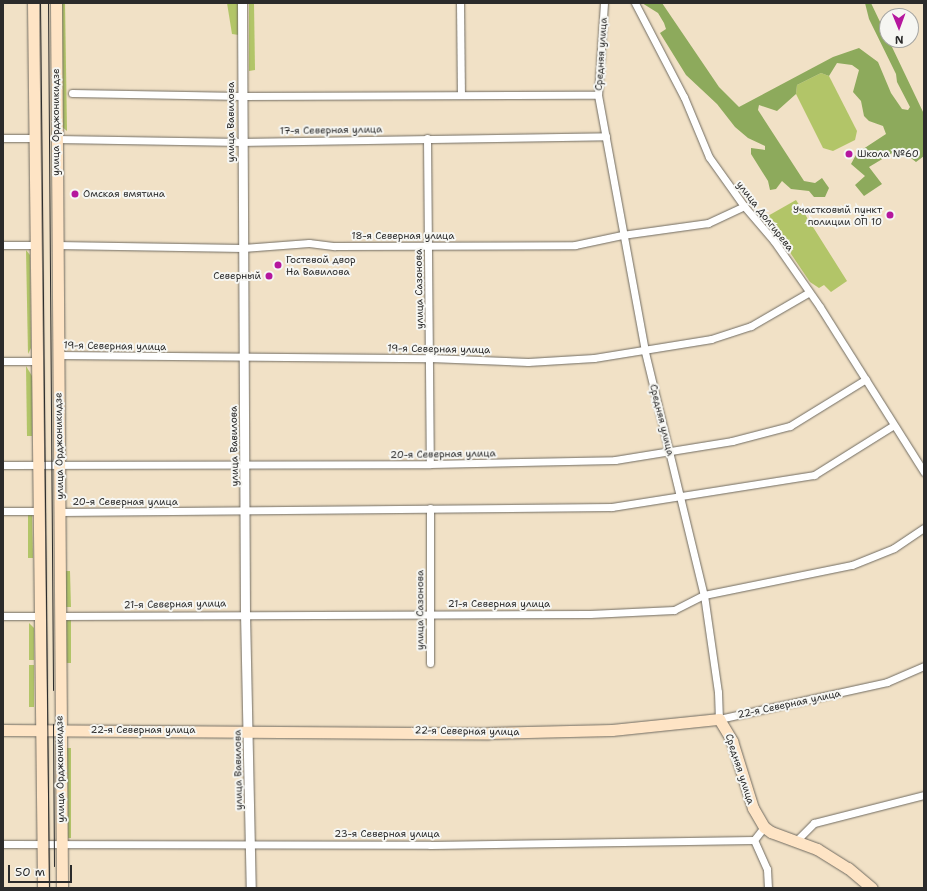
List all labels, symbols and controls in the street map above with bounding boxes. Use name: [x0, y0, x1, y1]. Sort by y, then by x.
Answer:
north arrow: [879, 8, 919, 48]
street label: Средняя улица: [592, 17, 610, 91]
text: N: [895, 32, 904, 47]
street label: улица Орджоникидзе: [50, 68, 62, 176]
street label: улица Вавилова: [225, 82, 237, 162]
street label: 17-я Северная улица: [280, 123, 382, 137]
place label: Школа №60: [857, 148, 919, 160]
marker: Школа №60: [844, 149, 854, 159]
street label: улица Долгирева: [734, 179, 796, 253]
place label: Oмская вмятина: [83, 188, 165, 200]
marker: Oмская вмятина: [70, 189, 80, 199]
place label: Участковый пункт полиции ОП 10: [793, 203, 882, 226]
marker: Участковый пункт полиции ОП 10: [885, 210, 895, 220]
street label: 18-я Северная улица: [351, 230, 455, 242]
street label: улица Сазонова: [412, 249, 426, 329]
place label: Гостевой двор На Вавилова: [286, 253, 356, 276]
marker: Гостевой двор На Вавилова: [273, 260, 283, 270]
place label: Северный: [213, 270, 261, 282]
marker: Северный: [264, 271, 274, 281]
street label: 19-я Северная улица: [64, 339, 166, 353]
street label: 19-я Северная улица: [388, 342, 490, 356]
street label: Средняя улица: [647, 383, 677, 457]
street label: улица Орджоникидзе: [52, 392, 66, 500]
street label: улица Вавилова: [227, 406, 241, 486]
street label: 20-я Северная улица: [390, 447, 496, 461]
street label: 20-я Северная улица: [72, 496, 178, 508]
street label: улица Сазонова: [414, 570, 426, 650]
street label: 21-я Северная улица: [124, 597, 226, 611]
street label: 21-я Северная улица: [448, 598, 550, 610]
street label: 22-я Северная улица: [736, 687, 842, 721]
street label: улица Орджоникидзе: [53, 715, 67, 823]
street label: 22-я Северная улица: [90, 724, 196, 736]
street label: 22-я Северная улица: [414, 724, 520, 738]
street label: улица Вавилова: [231, 730, 245, 810]
street label: Средняя улица: [723, 732, 757, 806]
street label: 23-я Северная улица: [334, 828, 440, 840]
scale bar: [10, 857, 74, 883]
text: 50 m: [15, 864, 45, 880]

